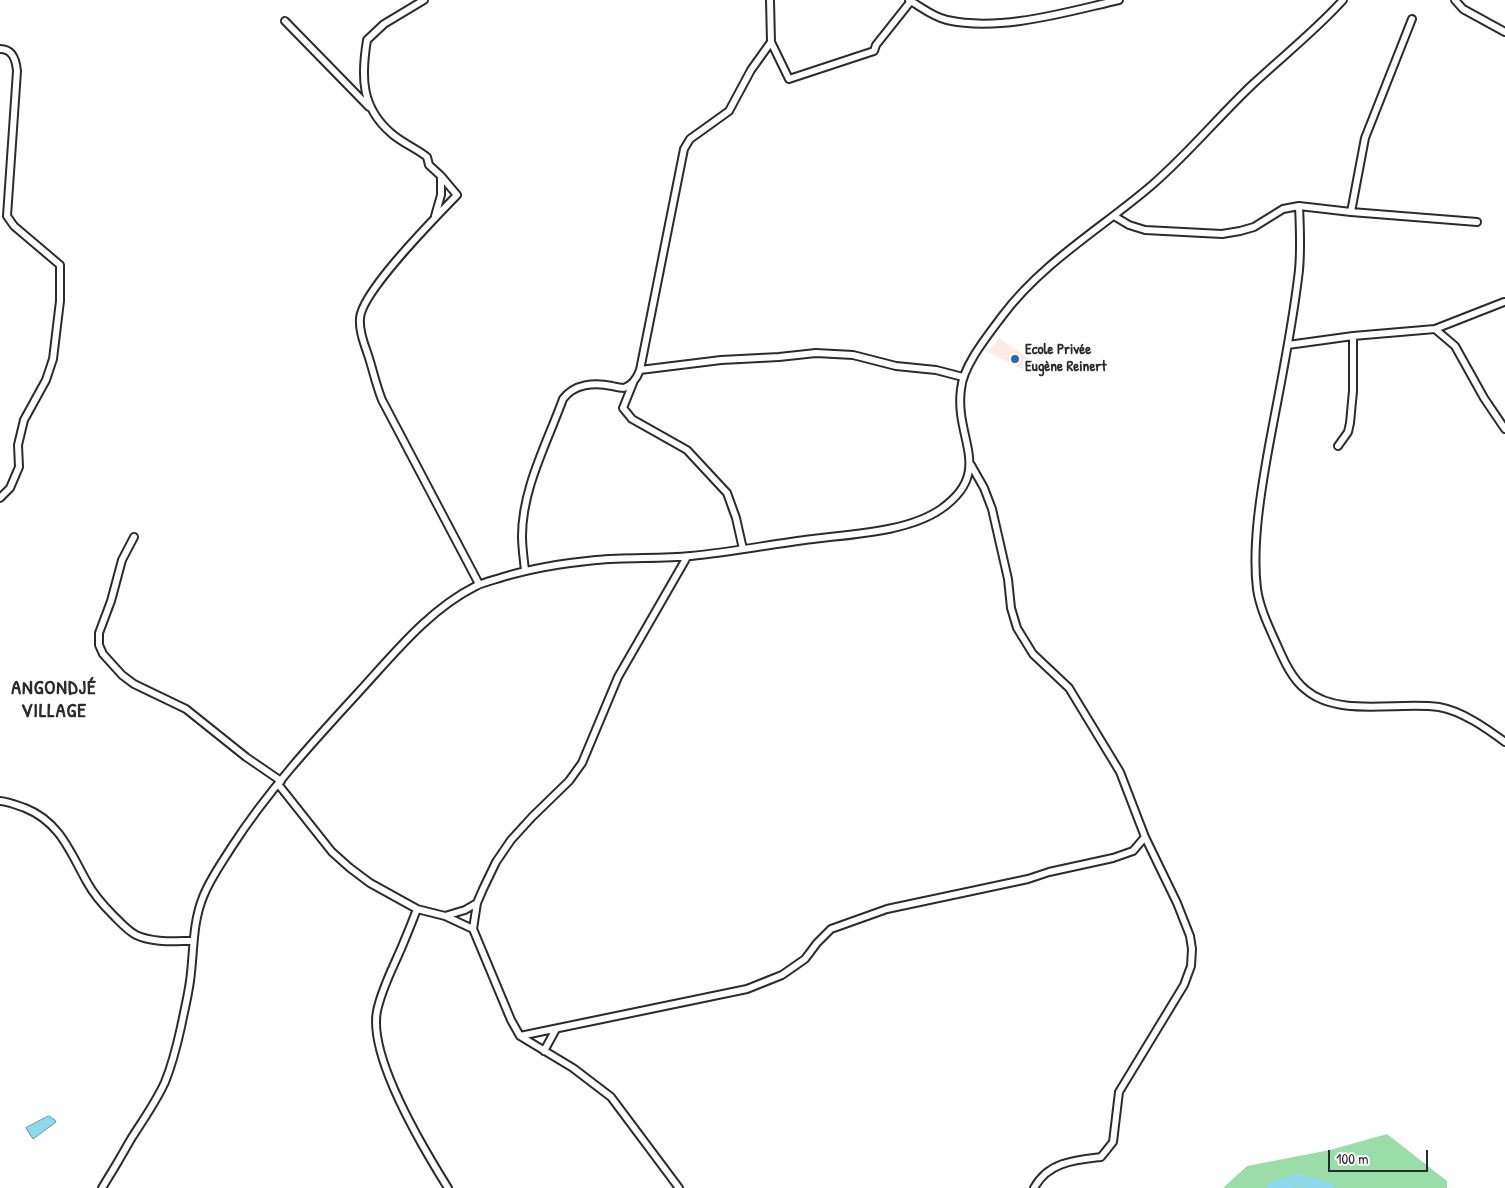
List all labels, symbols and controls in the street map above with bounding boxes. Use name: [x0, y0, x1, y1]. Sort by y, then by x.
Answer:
place label: Ecole Privée Eugène Reinert: [1025, 341, 1106, 376]
marker: Ecole Privée Eugène Reinert: [1009, 353, 1021, 365]
district label: ANGONDJÉ VILLAGE: [10, 677, 98, 724]
scale bar: [1330, 1140, 1430, 1172]
text: 100 m: [1336, 1148, 1369, 1169]

